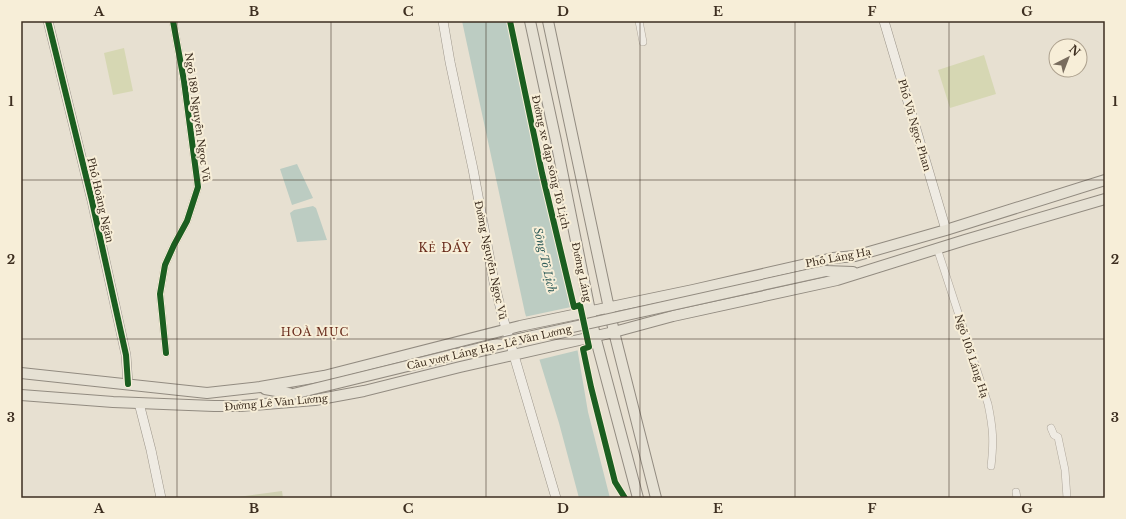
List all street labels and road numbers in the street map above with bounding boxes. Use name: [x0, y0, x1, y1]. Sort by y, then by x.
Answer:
street label: Ngõ 189 Nguyễn Ngọc Vũ: [182, 52, 213, 183]
street label: Phố Vũ Ngọc Phan: [895, 77, 934, 173]
street label: Đường xe đạp sông Tô Lịch: [529, 94, 572, 230]
street label: Phố Hoàng Ngân: [84, 156, 117, 244]
street label: Đường Nguyễn Ngọc Vũ: [472, 199, 510, 321]
street label: Đường Láng: [569, 241, 594, 304]
street label: Phố Láng Hạ: [804, 245, 872, 270]
street label: Ngõ 105 Láng Hạ: [952, 313, 991, 400]
street label: Cầu vượt Láng Hạ - Lê Văn Lương: [406, 322, 574, 373]
street label: Đường Lê Văn Lương: [224, 391, 329, 413]

